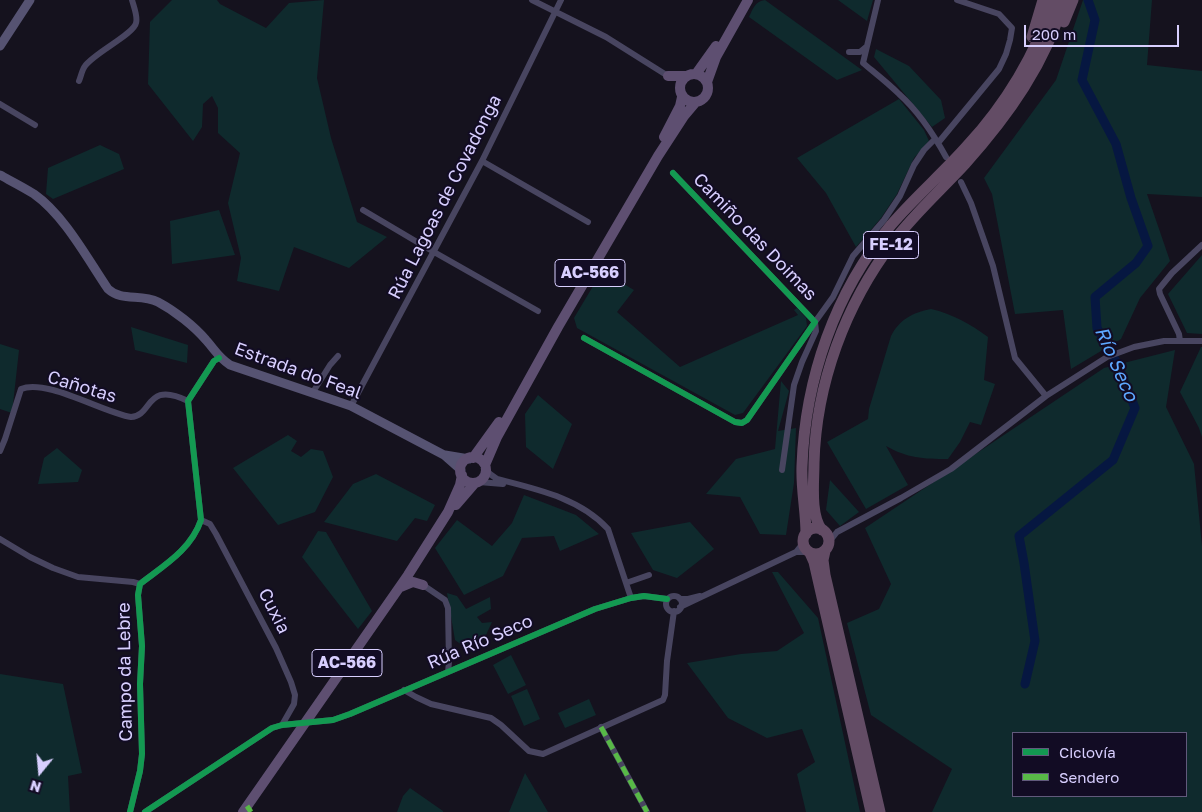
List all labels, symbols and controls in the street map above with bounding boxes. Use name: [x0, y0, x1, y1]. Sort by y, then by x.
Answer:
scale bar: [1027, 15, 1182, 47]
text: 200 m: [1032, 25, 1076, 43]
street label: Rúa Lagoas de Covadonga: [384, 91, 506, 303]
street label: Camiño das Doimas: [689, 169, 821, 305]
road number: FE-12: [864, 232, 918, 258]
road number: AC-566: [555, 260, 625, 286]
water label: Río Seco: [1089, 323, 1143, 405]
street label: Estrada do Feal: [231, 338, 365, 404]
street label: Cañotas: [45, 366, 119, 408]
street label: Cuxia: [253, 585, 295, 637]
street label: Campo da Lebre: [113, 602, 137, 742]
street label: Rúa Río Seco: [424, 610, 536, 674]
road number: AC-566: [312, 650, 382, 676]
legend: [1012, 732, 1187, 797]
text: Ciclovía: [1059, 743, 1116, 761]
north arrow: [15, 747, 65, 797]
text: Sendero: [1059, 768, 1119, 786]
text: N: [28, 777, 43, 797]

